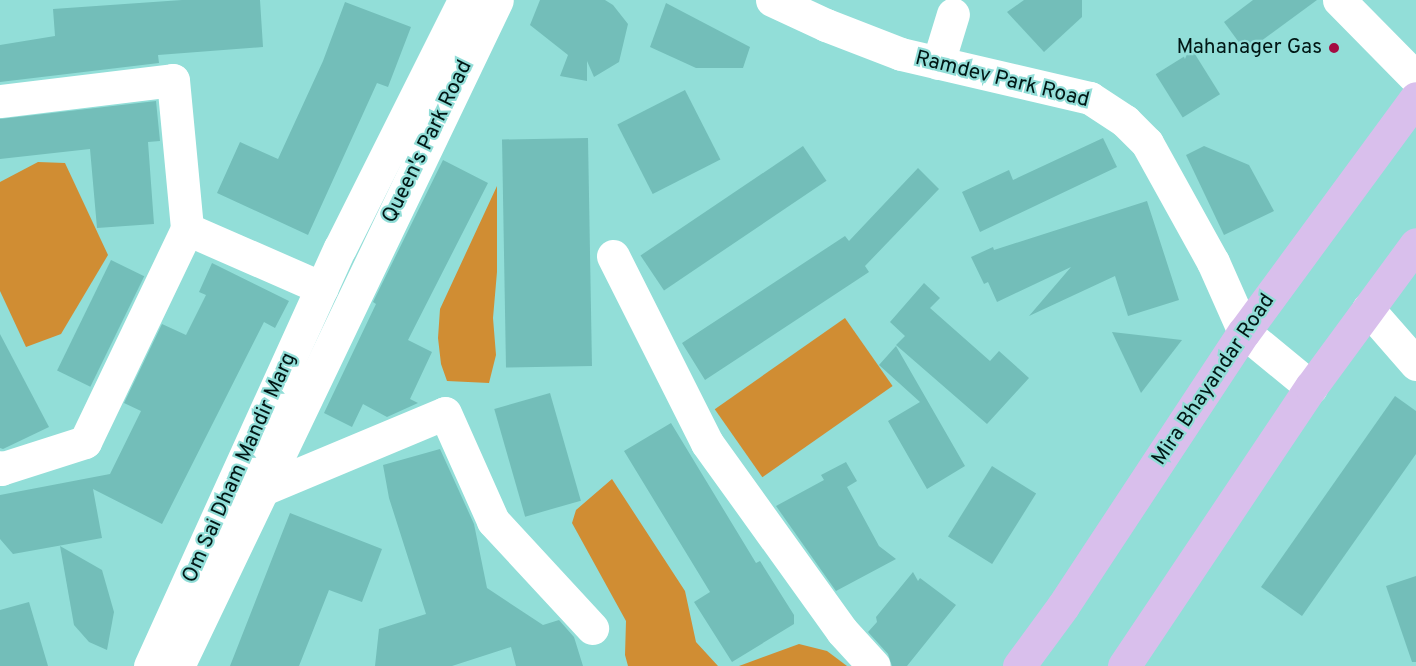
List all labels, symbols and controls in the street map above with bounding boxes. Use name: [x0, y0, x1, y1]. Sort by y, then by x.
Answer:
place label: Mahanager Gas: [1176, 35, 1322, 61]
marker: Mahanager Gas: [1327, 41, 1341, 55]
street label: Ramdev Park Road: [912, 46, 1092, 114]
street label: Queen's Park Road: [378, 56, 478, 228]
street label: Mira Bhayandar Road: [1147, 289, 1281, 471]
street label: Om Sai Dham Mandir Marg: [178, 349, 302, 587]

